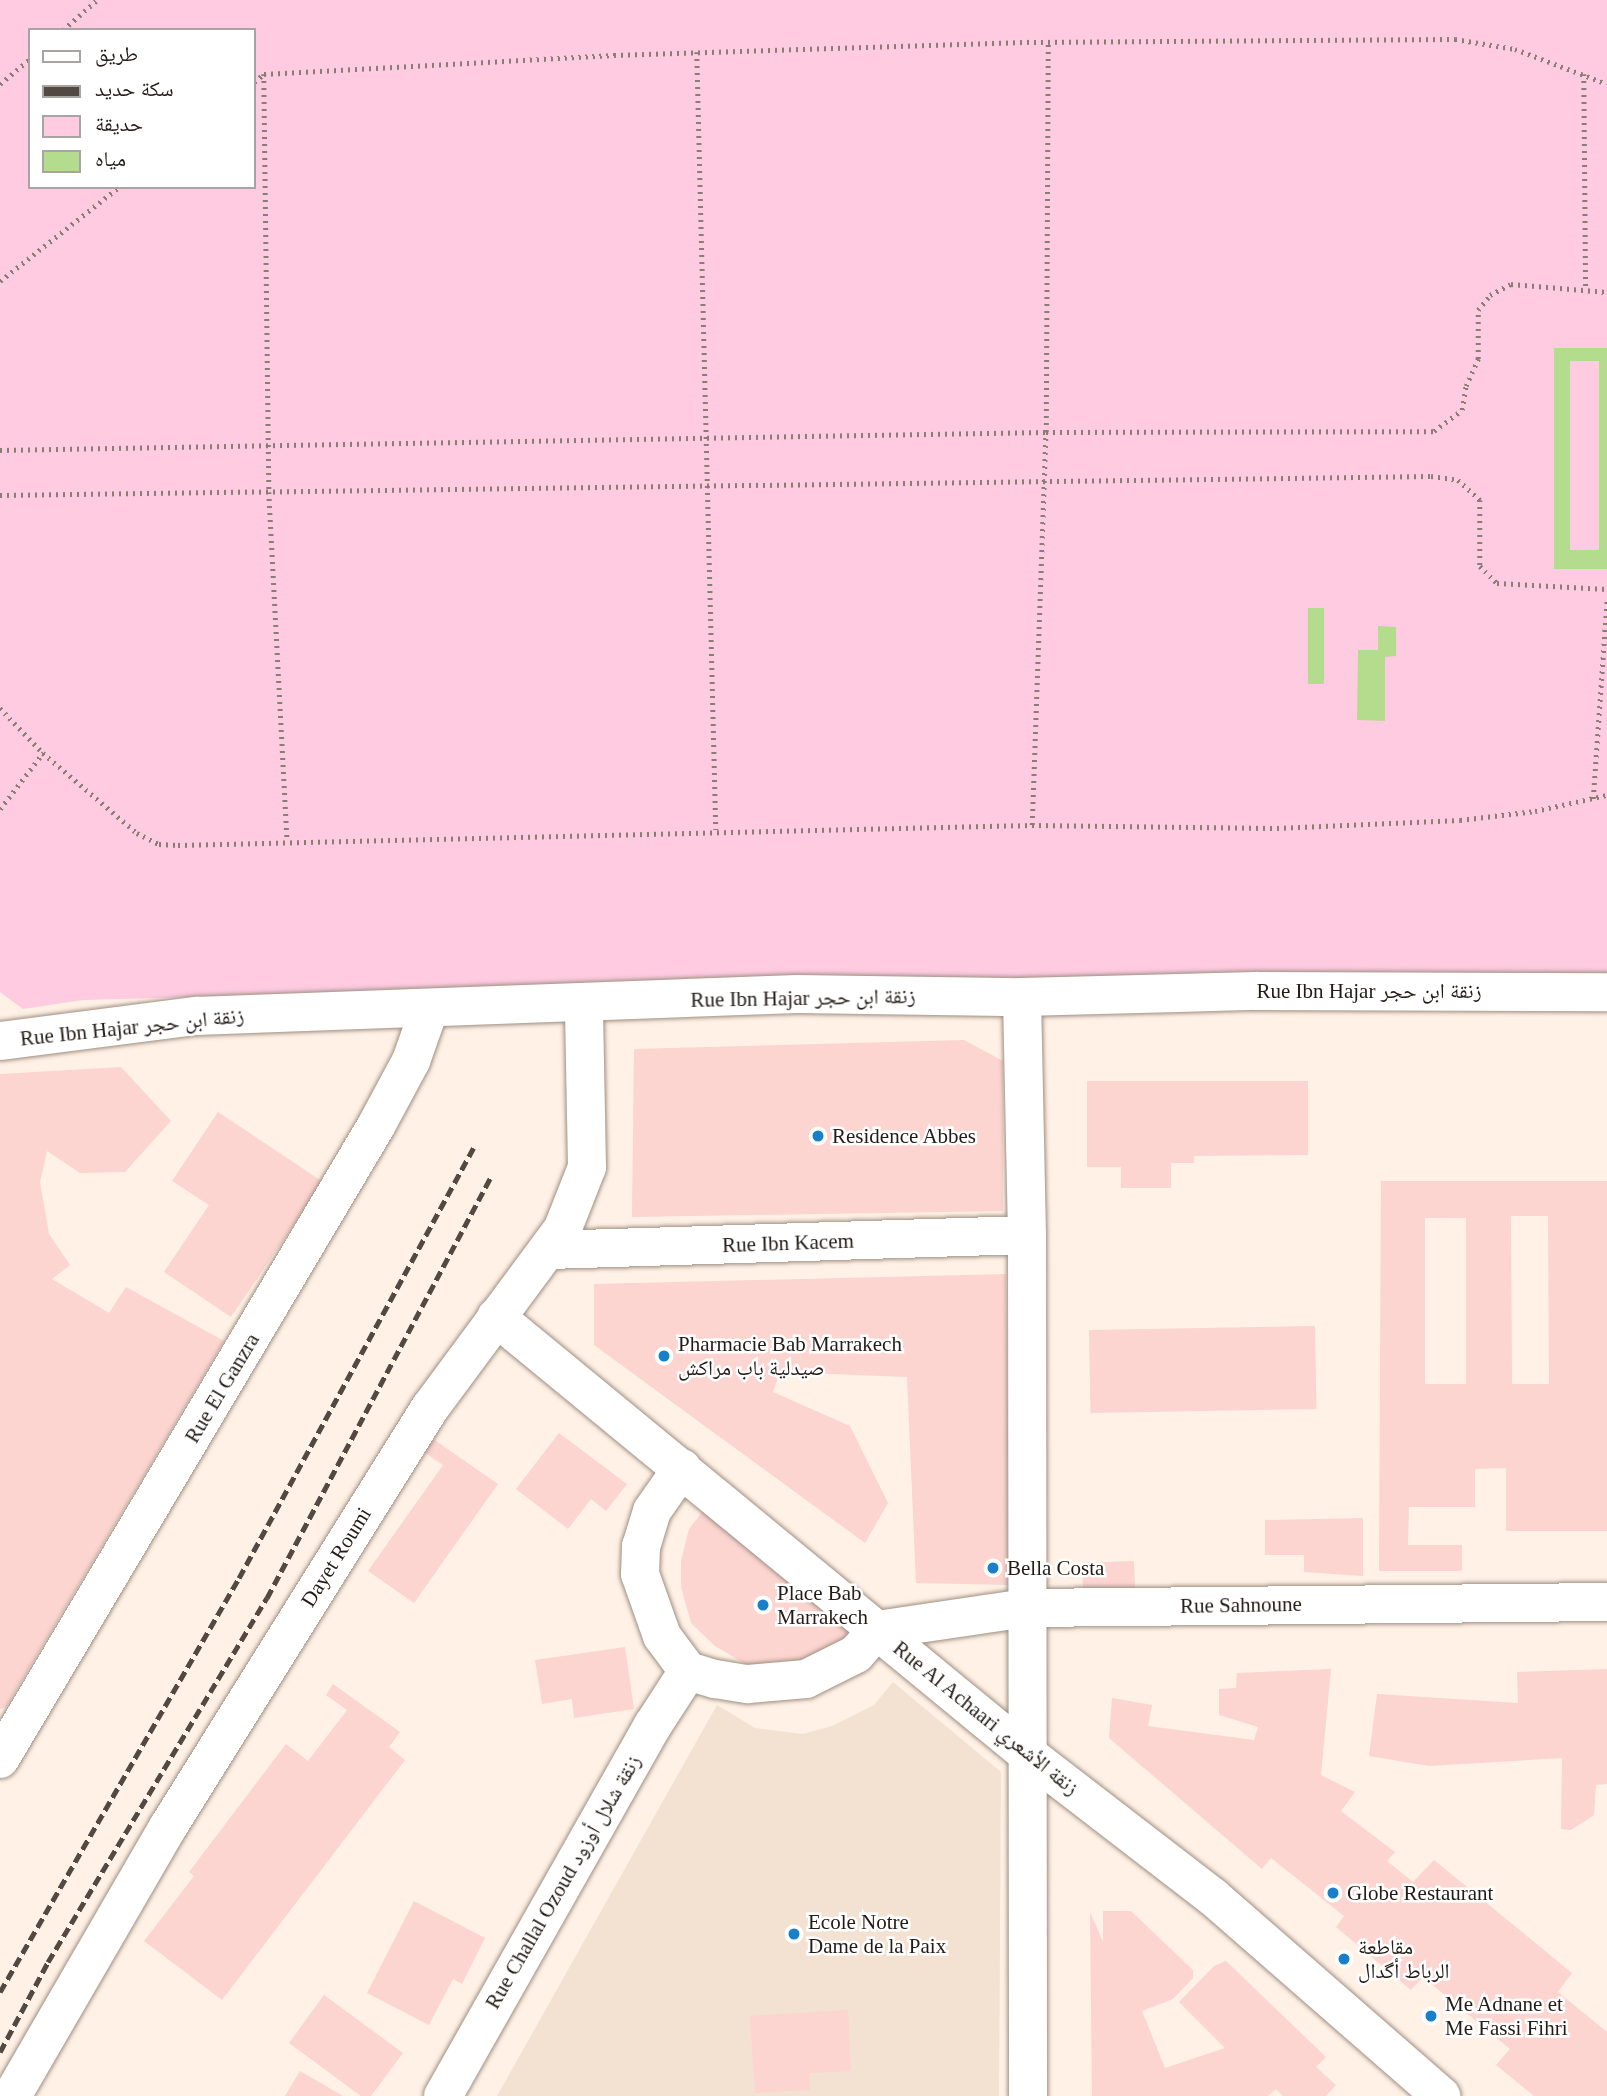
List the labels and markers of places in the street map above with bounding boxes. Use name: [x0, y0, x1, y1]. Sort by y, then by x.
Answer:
place label: Residence Abbes: [832, 1123, 977, 1149]
marker: Residence Abbes: [810, 1128, 826, 1144]
place label: Pharmacie Bab Marrakech صيدلية باب مراكش: [678, 1331, 902, 1381]
marker: Pharmacie Bab Marrakech صيدلية باب مراكش: [656, 1348, 672, 1364]
place label: Bella Costa: [1007, 1555, 1104, 1581]
marker: Bella Costa: [985, 1560, 1001, 1576]
place label: Place Bab Marrakech: [777, 1580, 868, 1630]
marker: Place Bab Marrakech: [755, 1597, 771, 1613]
place label: Globe Restaurant: [1347, 1880, 1493, 1906]
marker: Globe Restaurant: [1325, 1885, 1341, 1901]
place label: Ecole Notre Dame de la Paix: [808, 1909, 946, 1959]
marker: Ecole Notre Dame de la Paix: [786, 1926, 802, 1942]
place label: مقاطعة الرباط أگدال: [1358, 1934, 1450, 1984]
marker: مقاطعة الرباط أگدال: [1336, 1951, 1352, 1967]
place label: Me Adnane et Me Fassi Fihri: [1445, 1991, 1568, 2041]
marker: Me Adnane et Me Fassi Fihri: [1423, 2008, 1439, 2024]

